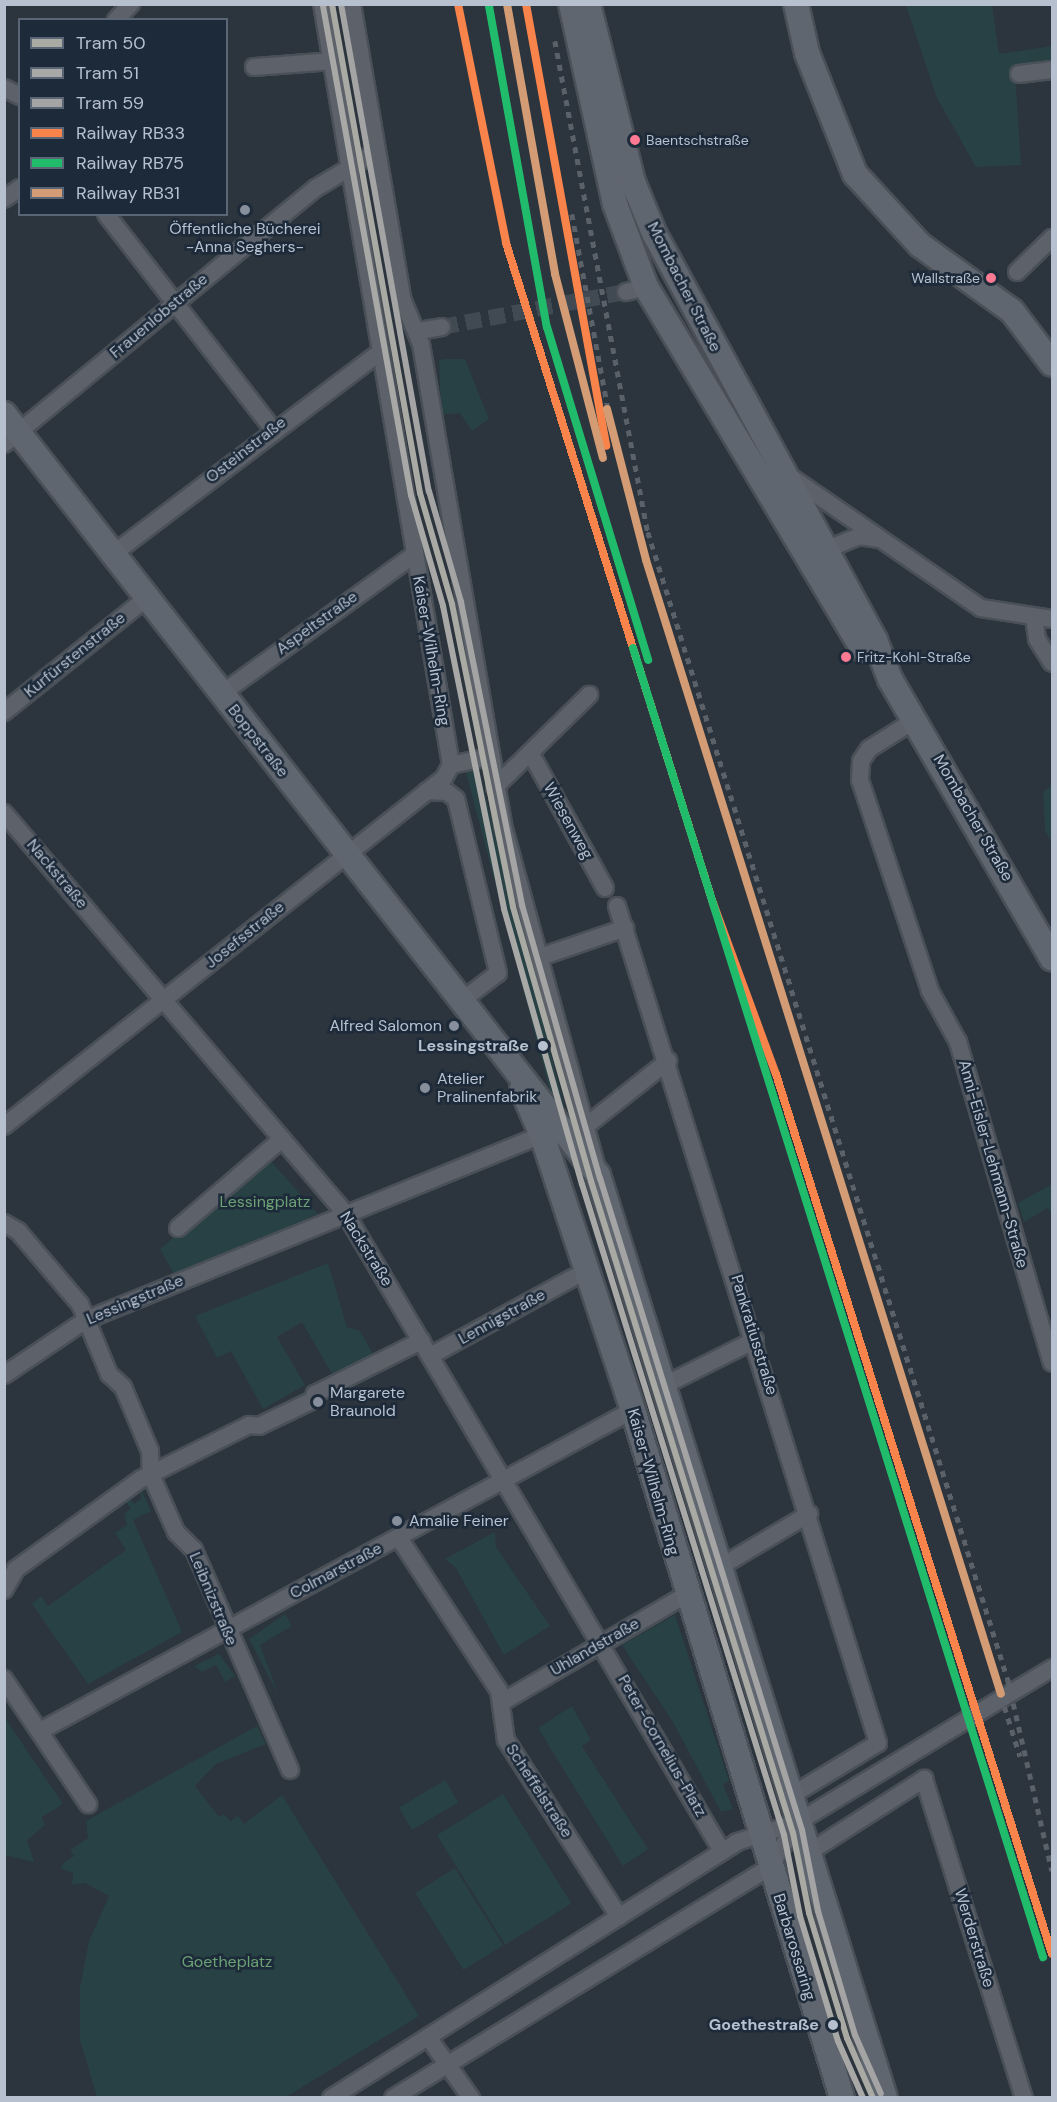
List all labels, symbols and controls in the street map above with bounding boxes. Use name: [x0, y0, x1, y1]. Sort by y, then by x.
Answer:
legend: [18, 18, 228, 216]
text: Tram 50: [76, 31, 146, 55]
text: Tram 51: [76, 61, 139, 85]
text: Tram 59: [76, 91, 144, 115]
text: Railway RB33: [76, 121, 185, 145]
place label: Baentschstraße: [646, 132, 749, 148]
marker: Baentschstraße: [629, 134, 641, 146]
text: Railway RB75: [76, 151, 184, 175]
text: Railway RB31: [76, 181, 180, 205]
marker: Öffentliche Bücherei -Anna Seghers-: [238, 203, 252, 217]
place label: Öffentliche Bücherei -Anna Seghers-: [169, 219, 321, 257]
street label: Mombacher Straße: [643, 219, 725, 355]
street label: Frauenlobstraße: [106, 270, 212, 362]
place label: Wallstraße: [911, 270, 980, 286]
marker: Wallstraße: [985, 272, 997, 284]
street label: Osteinstraße: [202, 413, 290, 487]
street label: Kaiser-Wilhelm-Ring: [408, 575, 454, 727]
street label: Aspeltstraße: [273, 587, 361, 659]
street label: Kurfürstenstraße: [21, 608, 129, 702]
place label: Fritz-Kohl-Straße: [857, 649, 971, 665]
marker: Fritz-Kohl-Straße: [840, 651, 852, 663]
street label: Boppstraße: [224, 701, 292, 781]
street label: Mombacher Straße: [929, 751, 1017, 885]
street label: Wiesenweg: [539, 779, 597, 863]
street label: Nackstraße: [22, 835, 92, 913]
street label: Josefsstraße: [202, 897, 288, 973]
place label: Alfred Salomon: [329, 1016, 442, 1036]
marker: Alfred Salomon: [447, 1019, 461, 1033]
place label: Lessingstraße: [418, 1036, 529, 1056]
marker: Lessingstraße: [534, 1037, 552, 1055]
street label: Anni-Eisler-Lehmann-Straße: [954, 1058, 1032, 1270]
place label: Atelier Pralinenfabrik: [437, 1069, 537, 1107]
marker: Atelier Pralinenfabrik: [418, 1081, 432, 1095]
park label: Lessingplatz: [220, 1192, 310, 1212]
street label: Nackstraße: [335, 1208, 397, 1290]
street label: Lessingstraße: [84, 1271, 186, 1329]
street label: Pankratiusstraße: [727, 1273, 781, 1397]
street label: Lennigstraße: [455, 1285, 549, 1349]
place label: Margarete Braunold: [330, 1383, 405, 1421]
marker: Margarete Braunold: [311, 1395, 325, 1409]
street label: Kaiser-Wilhelm-Ring: [623, 1406, 683, 1558]
place label: Amalie Feiner: [409, 1511, 509, 1531]
marker: Amalie Feiner: [390, 1514, 404, 1528]
street label: Colmarstraße: [287, 1539, 385, 1603]
street label: Leibnizstraße: [185, 1549, 241, 1649]
street label: Uhlandstraße: [547, 1614, 643, 1680]
street label: Peter-Cornelius-Platz: [614, 1672, 710, 1820]
street label: Scheffelstraße: [502, 1741, 576, 1841]
street label: Werderstraße: [950, 1886, 998, 1990]
street label: Barbarossaring: [769, 1891, 819, 2003]
park label: Goetheplatz: [182, 1952, 272, 1972]
place label: Goethestraße: [709, 2015, 819, 2035]
marker: Goethestraße: [824, 2016, 842, 2034]

